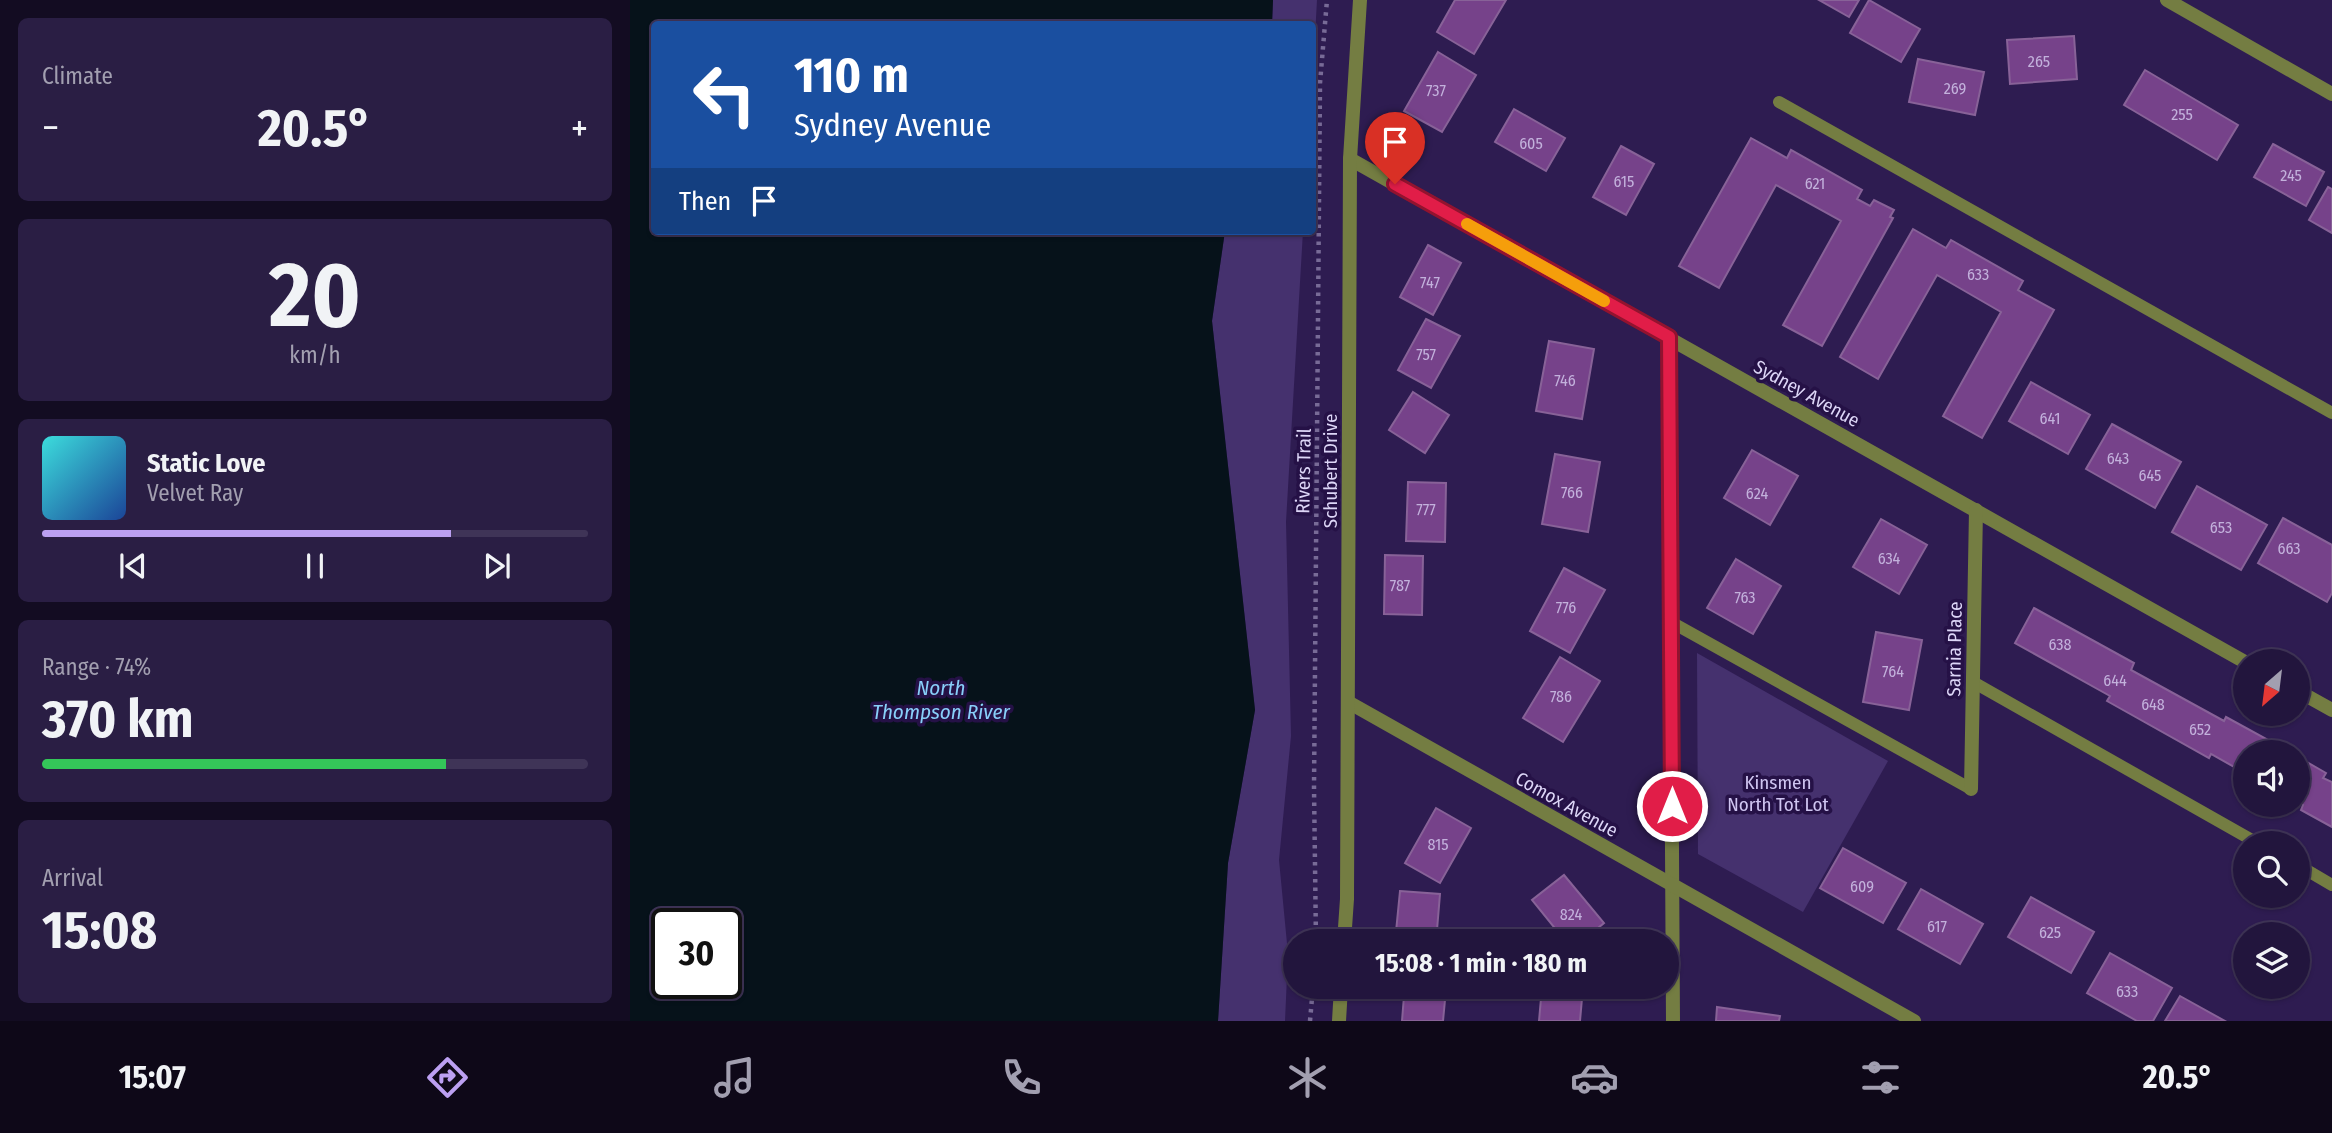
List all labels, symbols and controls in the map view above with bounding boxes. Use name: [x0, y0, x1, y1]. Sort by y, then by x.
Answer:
text: 110 m: [794, 46, 909, 105]
icon: left: [679, 49, 770, 140]
house number: 265: [2028, 52, 2050, 71]
text: Climate: [42, 62, 113, 90]
house number: 269: [1944, 79, 1967, 98]
house number: 737: [1426, 81, 1447, 100]
text: 20.5°: [258, 97, 372, 160]
text: −: [42, 105, 59, 151]
text: +: [571, 105, 588, 151]
house number: 255: [2171, 105, 2193, 124]
text: Sydney Avenue: [794, 106, 991, 144]
pin: [1365, 112, 1425, 184]
icon: arrive: [1376, 123, 1414, 161]
house number: 605: [1519, 134, 1543, 153]
house number: 245: [2280, 166, 2302, 185]
house number: 615: [1614, 172, 1634, 191]
house number: 621: [1805, 174, 1825, 193]
icon: arrive: [745, 182, 783, 220]
text: Then: [679, 186, 731, 217]
text: 20: [269, 241, 361, 350]
house number: 633: [1967, 265, 1989, 284]
house number: 747: [1420, 273, 1440, 292]
text: km/h: [289, 341, 341, 369]
house number: 757: [1416, 345, 1436, 364]
street label: Sydney Avenue: [1750, 355, 1864, 432]
house number: 746: [1554, 371, 1576, 390]
house number: 641: [2039, 409, 2061, 428]
street label: Schubert Drive: [1319, 414, 1342, 528]
street label: Rivers Trail: [1291, 428, 1316, 514]
text: Static Love: [147, 448, 265, 479]
house number: 643: [2107, 449, 2129, 468]
house number: 645: [2139, 466, 2161, 485]
text: Velvet Ray: [147, 479, 243, 507]
house number: 766: [1561, 483, 1583, 502]
house number: 624: [1746, 484, 1768, 503]
house number: 777: [1416, 500, 1436, 519]
house number: 653: [2210, 518, 2232, 537]
house number: 663: [2278, 539, 2300, 558]
icon: previous: [114, 547, 152, 585]
icon: pause: [296, 547, 334, 585]
icon: next: [478, 547, 516, 585]
house number: 634: [1878, 549, 1901, 568]
house number: 787: [1390, 576, 1411, 595]
house number: 763: [1734, 588, 1756, 607]
house number: 776: [1556, 598, 1576, 617]
street label: Sarnia Place: [1942, 601, 1967, 697]
house number: 638: [2048, 635, 2072, 654]
north arrow: [2233, 649, 2310, 726]
map controls: [2233, 649, 2310, 999]
text: Range · 74%: [42, 653, 151, 681]
house number: 764: [1882, 662, 1904, 681]
house number: 644: [2103, 671, 2127, 690]
water label: North Thompson River: [872, 675, 1011, 725]
house number: 786: [1550, 687, 1572, 706]
text: 370 km: [42, 688, 193, 751]
house number: 648: [2141, 695, 2165, 714]
house number: 652: [2189, 720, 2211, 739]
button: sound: [2233, 740, 2310, 817]
street label: Comox Avenue: [1512, 767, 1622, 842]
position arrow: [1635, 769, 1709, 843]
park label: Kinsmen North Tot Lot: [1727, 771, 1830, 816]
button: search: [2233, 831, 2310, 908]
house number: 815: [1427, 835, 1449, 854]
text: Arrival: [42, 864, 103, 892]
house number: 609: [1850, 877, 1874, 896]
text: 15:08: [42, 899, 157, 962]
house number: 824: [1560, 905, 1582, 924]
speed limit sign: 30: [651, 908, 742, 999]
house number: 617: [1927, 917, 1947, 936]
button: layers: [2233, 922, 2310, 999]
house number: 625: [2039, 923, 2061, 942]
text: 15:08 · 1 min · 180 m: [1375, 948, 1587, 979]
house number: 633: [2116, 982, 2138, 1001]
icon: directions: [423, 1053, 472, 1102]
icon: music: [710, 1053, 759, 1102]
icon: phone: [997, 1053, 1046, 1102]
icon: climate: [1283, 1053, 1332, 1102]
icon: car: [1570, 1053, 1619, 1102]
icon: filters: [1856, 1053, 1905, 1102]
text: 15:07: [119, 1058, 186, 1096]
text: 20.5°: [2143, 1058, 2213, 1096]

